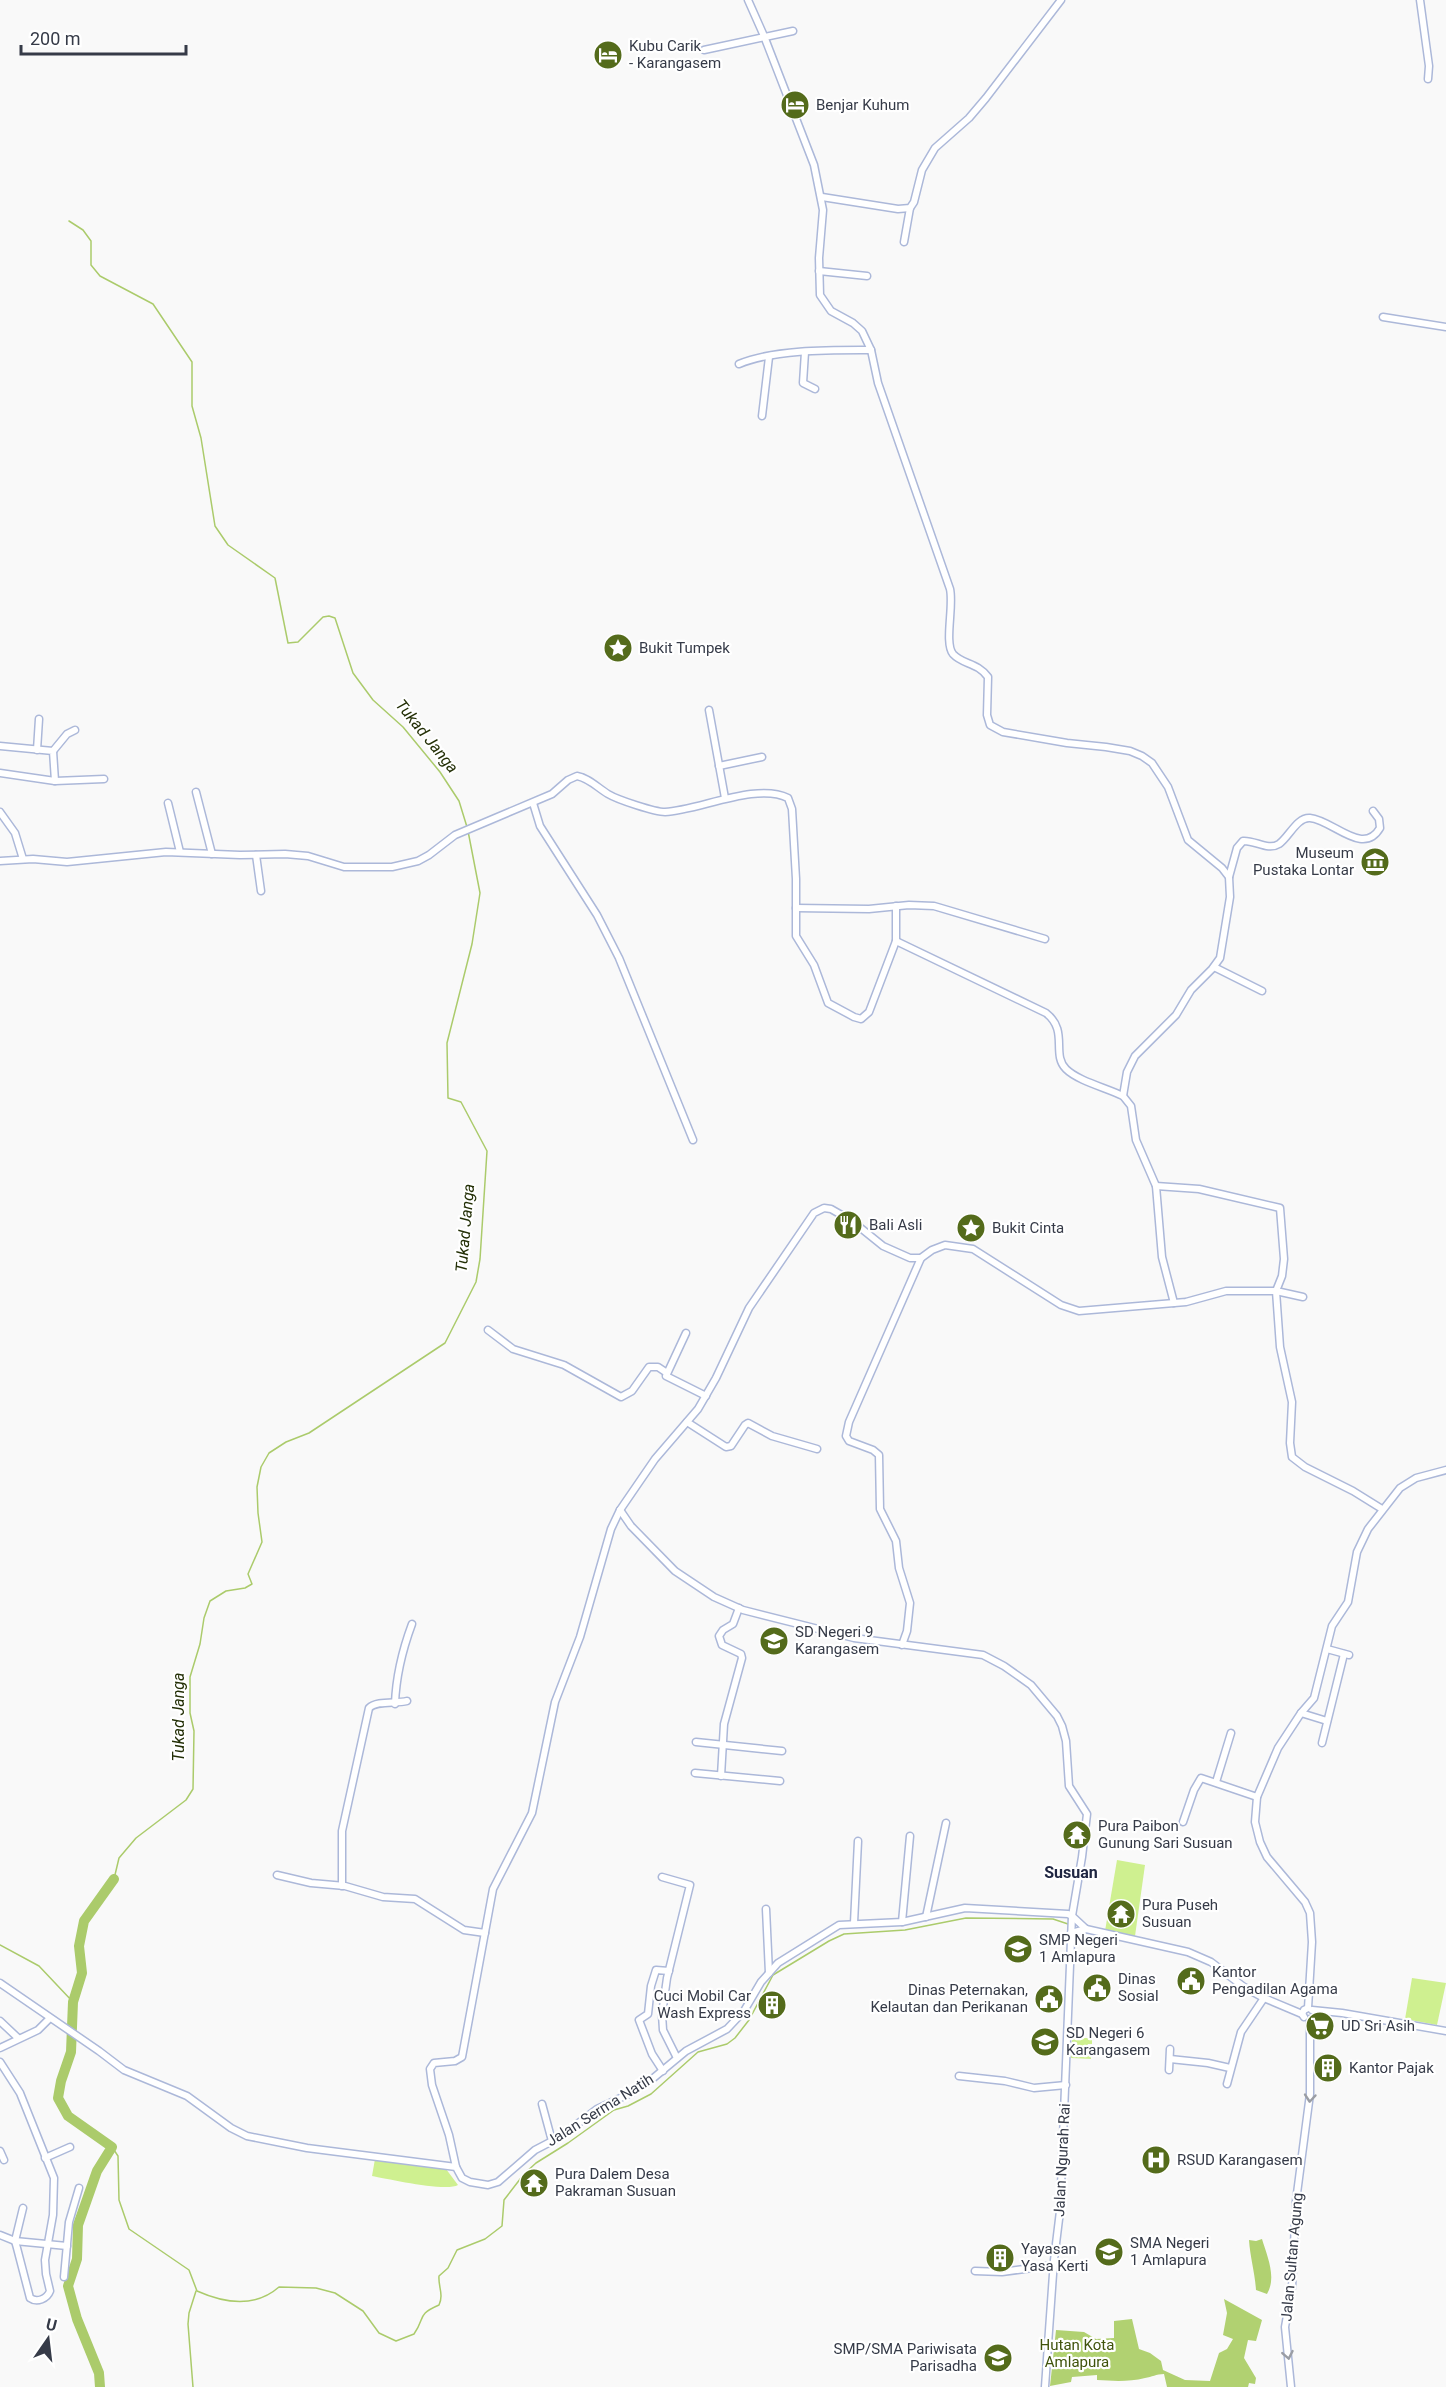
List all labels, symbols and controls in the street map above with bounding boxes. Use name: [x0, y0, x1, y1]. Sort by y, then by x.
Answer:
scale bar: [21, 18, 186, 56]
text: 200 m: [30, 28, 81, 49]
place label: Kubu Carik - Karangasem: [629, 37, 721, 72]
hotel icon: Kubu Carik - Karangasem: [592, 39, 624, 71]
hotel icon: Benjar Kuhum: [779, 89, 811, 121]
place label: Benjar Kuhum: [816, 96, 909, 114]
place icon: Bukit Tumpek: [602, 632, 634, 664]
place label: Bukit Tumpek: [639, 639, 730, 657]
water label: Tukad Janga: [392, 696, 462, 776]
place label: Museum Pustaka Lontar: [1253, 844, 1354, 879]
museum icon: Museum Pustaka Lontar: [1359, 846, 1391, 878]
water label: Tukad Janga: [452, 1183, 478, 1273]
restaurant icon: Bali Asli: [832, 1209, 864, 1241]
place icon: Bukit Cinta: [955, 1212, 987, 1244]
place label: Bali Asli: [869, 1216, 922, 1234]
place label: Bukit Cinta: [992, 1219, 1064, 1237]
place label: SD Negeri 9 Karangasem: [795, 1623, 879, 1658]
school or university icon: SD Negeri 9 Karangasem: [758, 1625, 790, 1657]
water label: Tukad Janga: [169, 1673, 188, 1761]
place label: Pura Paibon Gunung Sari Susuan: [1098, 1817, 1233, 1852]
temple icon: Pura Paibon Gunung Sari Susuan: [1061, 1819, 1093, 1851]
district label: Susuan: [1044, 1863, 1098, 1882]
place label: Pura Puseh Susuan: [1142, 1896, 1218, 1931]
temple icon: Pura Puseh Susuan: [1105, 1898, 1137, 1930]
place label: SMP Negeri 1 Amlapura: [1039, 1931, 1118, 1966]
school or university icon: SMP Negeri 1 Amlapura: [1002, 1933, 1034, 1965]
place label: Kantor Pengadilan Agama: [1212, 1963, 1338, 1998]
public building icon: Kantor Pengadilan Agama: [1175, 1965, 1207, 1997]
place label: Dinas Sosial: [1118, 1970, 1159, 2005]
public building icon: Dinas Sosial: [1081, 1972, 1113, 2004]
place label: Dinas Peternakan, Kelautan dan Perikanan: [871, 1981, 1028, 2016]
public building icon: Dinas Peternakan, Kelautan dan Perikanan: [1033, 1983, 1065, 2015]
place label: Cuci Mobil Car Wash Express: [654, 1987, 751, 2022]
building icon: Cuci Mobil Car Wash Express: [756, 1989, 788, 2021]
supermarket icon: UD Sri Asih: [1304, 2010, 1336, 2042]
place label: UD Sri Asih: [1341, 2017, 1415, 2035]
place label: SD Negeri 6 Karangasem: [1066, 2024, 1150, 2059]
school or university icon: SD Negeri 6 Karangasem: [1029, 2026, 1061, 2058]
building icon: Kantor Pajak: [1312, 2052, 1344, 2084]
place label: Kantor Pajak: [1349, 2059, 1434, 2077]
street label: Jalan Serma Natih: [543, 2070, 657, 2150]
one-way arrow: [1304, 2094, 1317, 2103]
street label: Jalan Ngurah Rai: [1050, 2103, 1074, 2217]
hospital icon: RSUD Karangasem: [1140, 2144, 1172, 2176]
place label: RSUD Karangasem: [1177, 2151, 1303, 2169]
place label: Pura Dalem Desa Pakraman Susuan: [555, 2165, 676, 2200]
temple icon: Pura Dalem Desa Pakraman Susuan: [518, 2167, 550, 2199]
street label: Jalan Sultan Agung: [1277, 2192, 1307, 2322]
place label: SMA Negeri 1 Amlapura: [1130, 2234, 1209, 2269]
school or university icon: SMA Negeri 1 Amlapura: [1093, 2236, 1125, 2268]
place label: Yayasan Yasa Kerti: [1021, 2240, 1088, 2275]
building icon: Yayasan Yasa Kerti: [984, 2242, 1016, 2274]
north arrow: [18, 2309, 78, 2369]
text: U: [44, 2314, 59, 2335]
park label: Hutan Kota Amlapura: [1040, 2336, 1114, 2371]
place label: SMP/SMA Pariwisata Parisadha: [834, 2340, 977, 2375]
school or university icon: SMP/SMA Pariwisata Parisadha: [982, 2342, 1014, 2374]
one-way arrow: [1281, 2349, 1294, 2359]

